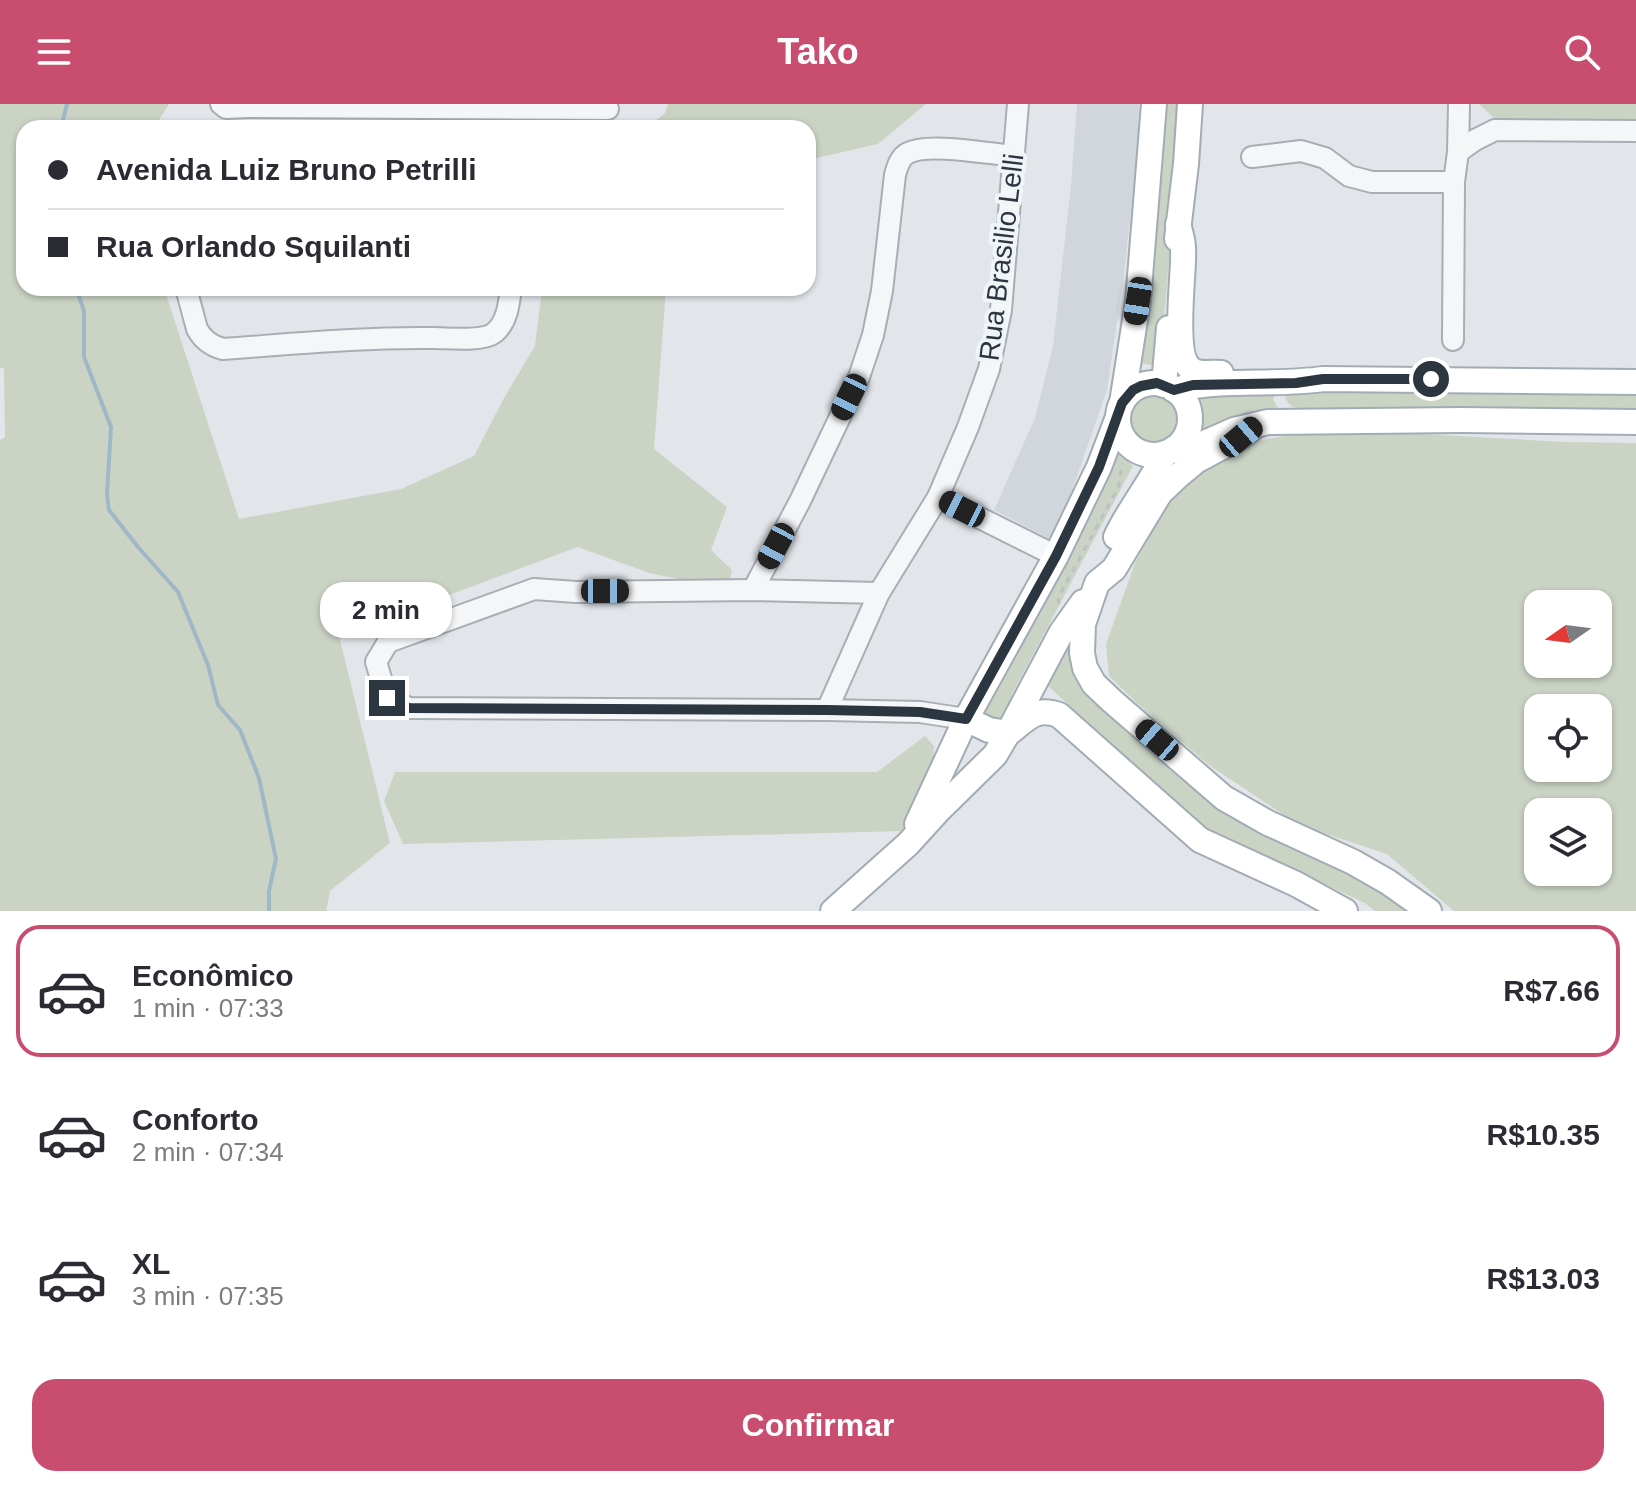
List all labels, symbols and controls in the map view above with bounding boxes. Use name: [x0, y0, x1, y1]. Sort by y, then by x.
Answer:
icon: menu: [32, 30, 76, 74]
icon: search: [1560, 30, 1604, 74]
text: Tako: [777, 31, 859, 72]
street label: Rua Brasilio Lelli: [973, 152, 1030, 362]
text: Avenida Luiz Bruno Petrilli: [96, 153, 477, 186]
text: Rua Orlando Squilanti: [96, 230, 411, 263]
car: [1122, 275, 1154, 327]
route start: [1413, 361, 1449, 397]
car: [828, 370, 870, 424]
car: [1215, 412, 1267, 462]
car: [935, 487, 989, 531]
car: [754, 519, 798, 573]
car: [581, 579, 629, 603]
callout: 2 min: [321, 582, 453, 638]
north arrow: [1524, 590, 1612, 678]
map controls: [1524, 590, 1612, 886]
text: 2 min: [352, 595, 420, 625]
route end: [369, 680, 405, 716]
button: locate: [1524, 694, 1612, 782]
car: [1131, 715, 1183, 765]
button: layers: [1524, 798, 1612, 886]
icon: car: [36, 955, 108, 1027]
text: Econômico: [132, 959, 294, 992]
text: R$7.66: [1503, 974, 1600, 1007]
text: 1 min · 07:33: [132, 993, 284, 1023]
icon: car: [36, 1099, 108, 1171]
text: Conforto: [132, 1103, 259, 1136]
text: R$10.35: [1487, 1118, 1600, 1151]
text: 2 min · 07:34: [132, 1137, 284, 1167]
icon: car: [36, 1243, 108, 1315]
text: XL: [132, 1247, 170, 1280]
text: R$13.03: [1487, 1262, 1600, 1295]
text: 3 min · 07:35: [132, 1281, 284, 1311]
button: Confirmar: [32, 1379, 1604, 1471]

